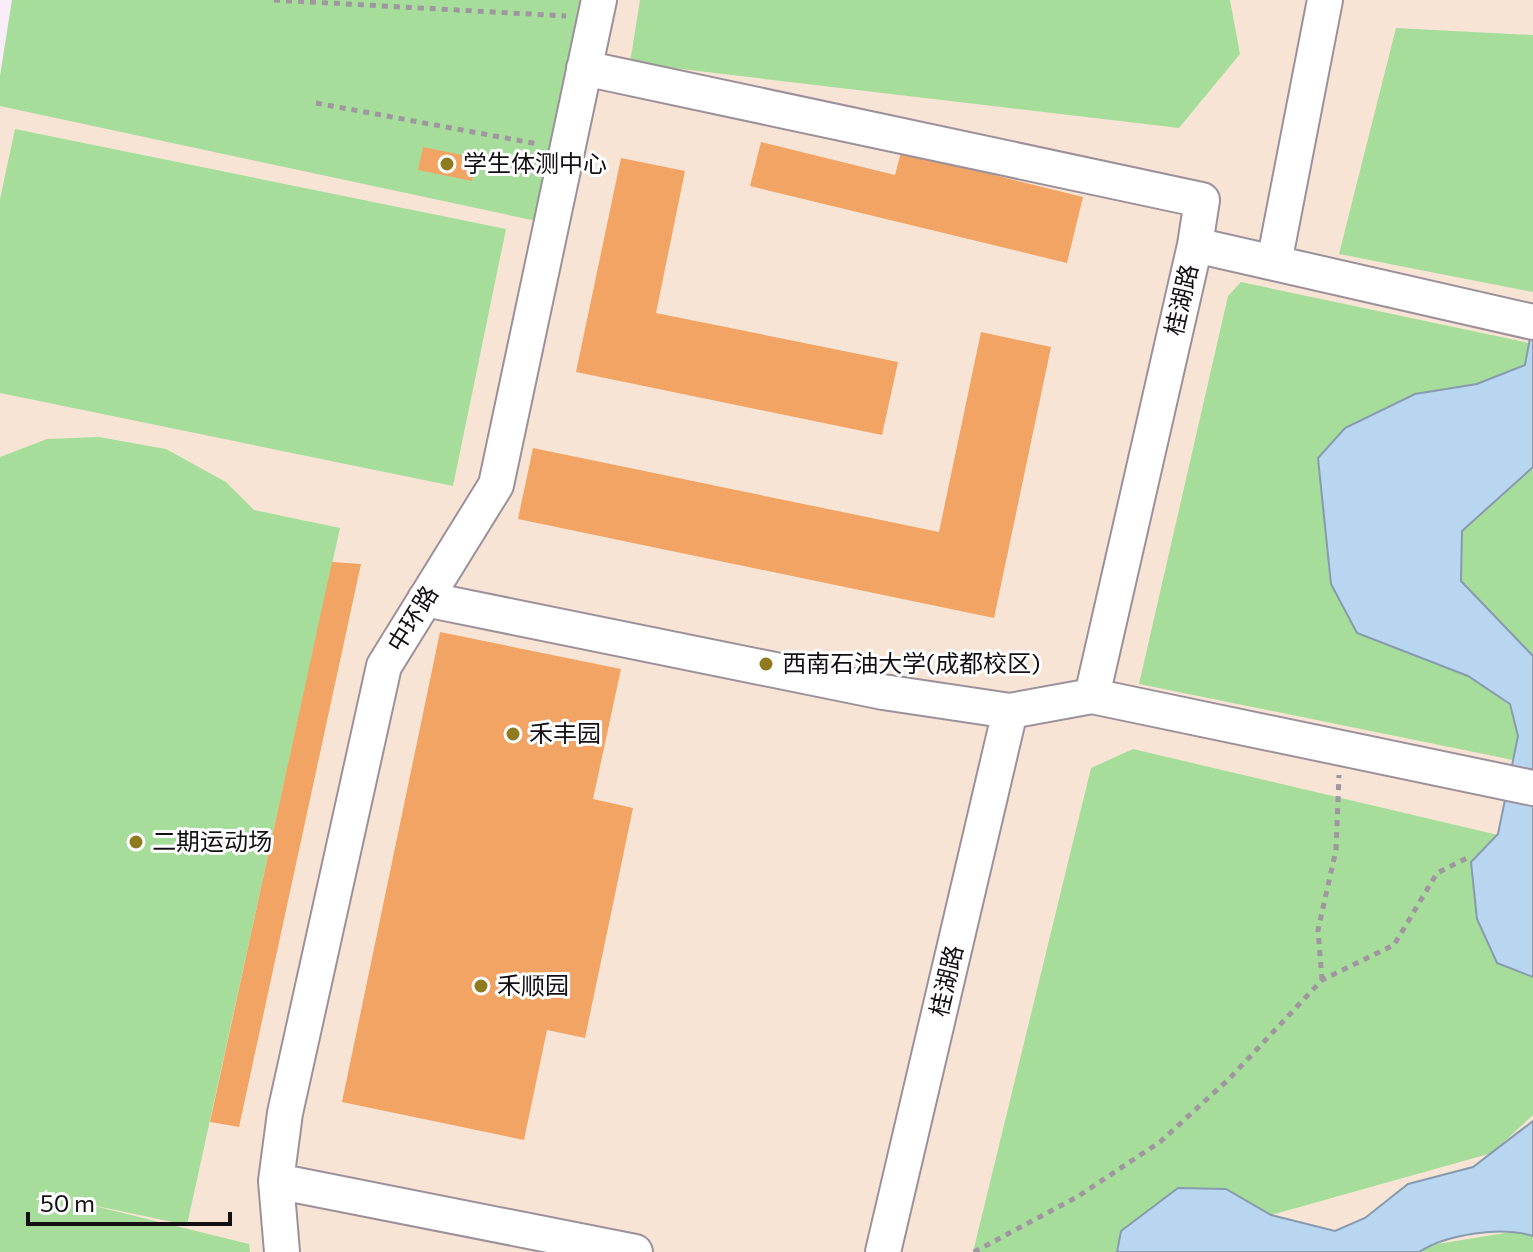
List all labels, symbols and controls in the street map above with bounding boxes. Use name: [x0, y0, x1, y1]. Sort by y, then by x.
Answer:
place label: 学生体测中心: [463, 148, 607, 177]
marker: 学生体测中心: [438, 155, 456, 173]
street label: 桂湖路: [1158, 261, 1203, 338]
street label: 中环路: [380, 580, 443, 656]
place label: 西南石油大学(成都校区): [782, 648, 1040, 677]
marker: 西南石油大学(成都校区): [757, 655, 775, 673]
place label: 禾丰园: [529, 718, 601, 747]
marker: 禾丰园: [504, 725, 522, 743]
place label: 二期运动场: [152, 826, 272, 855]
marker: 二期运动场: [127, 833, 145, 851]
street label: 桂湖路: [923, 942, 968, 1019]
place label: 禾顺园: [497, 970, 569, 999]
marker: 禾顺园: [472, 977, 490, 995]
scale bar: [28, 1176, 230, 1226]
text: 50 m: [40, 1188, 95, 1217]

